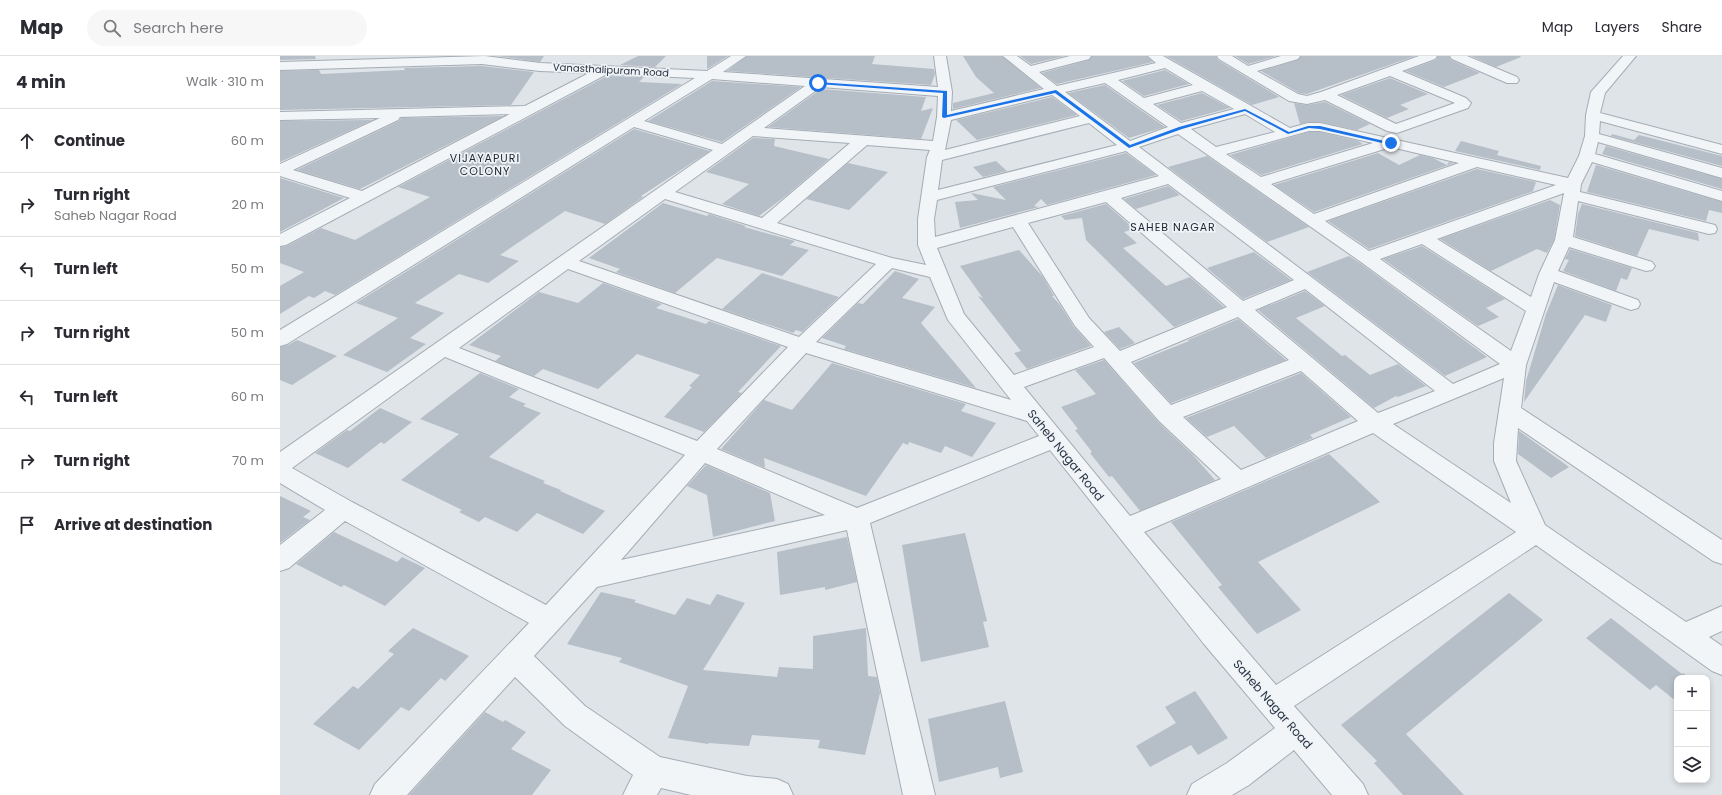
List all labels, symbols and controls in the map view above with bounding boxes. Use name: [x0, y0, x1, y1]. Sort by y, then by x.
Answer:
search box: [87, 10, 367, 46]
text: Map: [20, 14, 63, 41]
icon: search: [101, 17, 123, 39]
text: Search here: [133, 17, 224, 38]
text: Map: [1542, 17, 1573, 37]
text: Layers: [1595, 17, 1639, 37]
text: Share: [1661, 17, 1702, 37]
street label: Vanasthalipuram Road: [553, 59, 669, 81]
text: 4 min: [16, 70, 66, 94]
text: Walk · 310 m: [186, 72, 264, 91]
route start: [809, 74, 827, 92]
icon: ahead: [16, 130, 38, 152]
text: Continue: [54, 130, 125, 151]
text: 60 m: [231, 131, 264, 150]
route end: [1382, 134, 1400, 152]
district label: VIJAYAPURI COLONY: [450, 150, 520, 179]
text: Turn right: [54, 184, 130, 205]
icon: right: [16, 194, 38, 216]
text: 20 m: [231, 195, 264, 214]
text: Saheb Nagar Road: [54, 206, 177, 225]
district label: SAHEB NAGAR: [1130, 219, 1216, 235]
icon: left: [16, 258, 38, 280]
text: Turn left: [54, 258, 118, 279]
text: 50 m: [231, 259, 264, 278]
icon: right: [16, 322, 38, 344]
text: Turn right: [54, 322, 130, 343]
text: 50 m: [231, 323, 264, 342]
icon: left: [16, 386, 38, 408]
text: Turn left: [54, 386, 118, 407]
text: 60 m: [231, 387, 264, 406]
street label: Saheb Nagar Road: [1024, 406, 1108, 504]
icon: right: [16, 450, 38, 472]
text: Turn right: [54, 450, 130, 471]
text: 70 m: [232, 451, 264, 470]
icon: arrive: [16, 514, 38, 536]
text: Arrive at destination: [54, 514, 212, 535]
street label: Saheb Nagar Road: [1229, 656, 1317, 752]
map controls: [1674, 675, 1710, 783]
button: +: [1674, 675, 1710, 711]
button: −: [1674, 711, 1710, 747]
button: layers: [1674, 747, 1710, 783]

